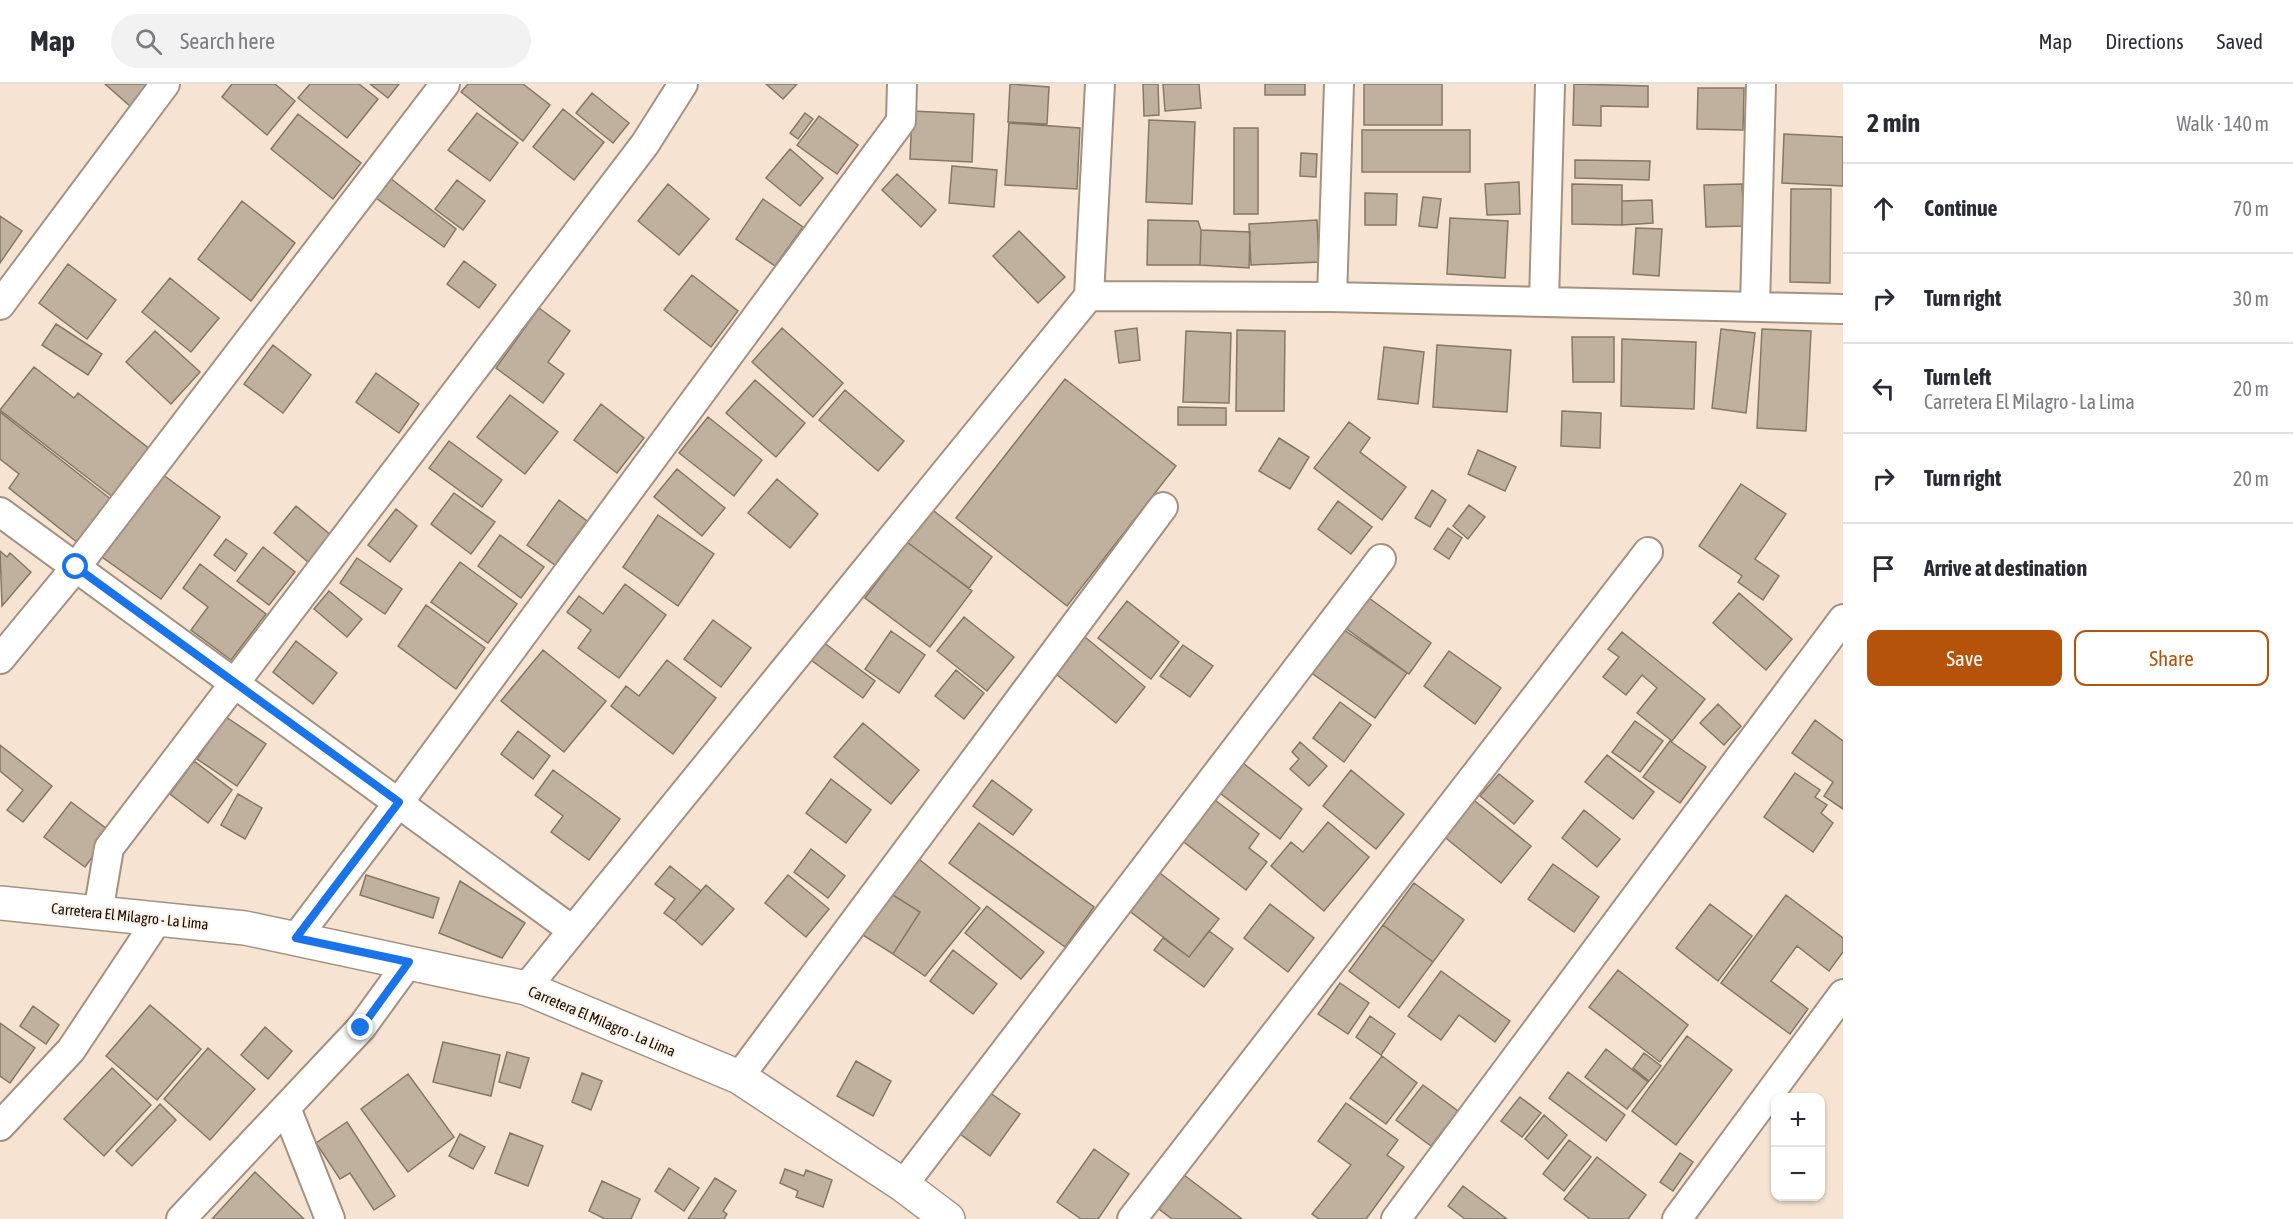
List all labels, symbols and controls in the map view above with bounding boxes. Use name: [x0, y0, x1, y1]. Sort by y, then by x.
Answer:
search box: [111, 14, 531, 68]
text: Map: [30, 25, 75, 57]
icon: search: [132, 25, 165, 58]
text: Search here: [180, 28, 275, 54]
text: Map: [2038, 29, 2072, 53]
text: Directions: [2105, 29, 2184, 53]
text: Saved: [2217, 29, 2263, 53]
text: 2 min: [1867, 108, 1920, 138]
text: Walk · 140 m: [2177, 112, 2269, 135]
icon: ahead: [1867, 192, 1900, 225]
text: Continue: [1924, 195, 1998, 221]
text: 70 m: [2233, 197, 2269, 220]
icon: right: [1867, 282, 1900, 315]
text: Turn right: [1924, 285, 2001, 311]
text: 30 m: [2233, 287, 2269, 310]
text: Turn left: [1924, 364, 1991, 390]
icon: left: [1867, 372, 1900, 405]
text: 20 m: [2233, 377, 2269, 400]
text: Carretera El Milagro - La Lima: [1924, 390, 2135, 413]
icon: right: [1867, 462, 1900, 495]
text: Turn right: [1924, 465, 2001, 491]
text: 20 m: [2233, 467, 2269, 490]
icon: arrive: [1867, 552, 1900, 585]
route start: [62, 553, 88, 579]
text: Arrive at destination: [1924, 555, 2087, 581]
button: Save: [1867, 630, 2062, 686]
button: Share: [2074, 630, 2269, 686]
street label: Carretera El Milagro - La Lima: [51, 899, 209, 933]
street label: Carretera El Milagro - La Lima: [526, 982, 678, 1060]
route end: [347, 1014, 373, 1040]
map controls: [1771, 1093, 1825, 1201]
button: +: [1771, 1093, 1825, 1147]
button: −: [1771, 1147, 1825, 1201]

